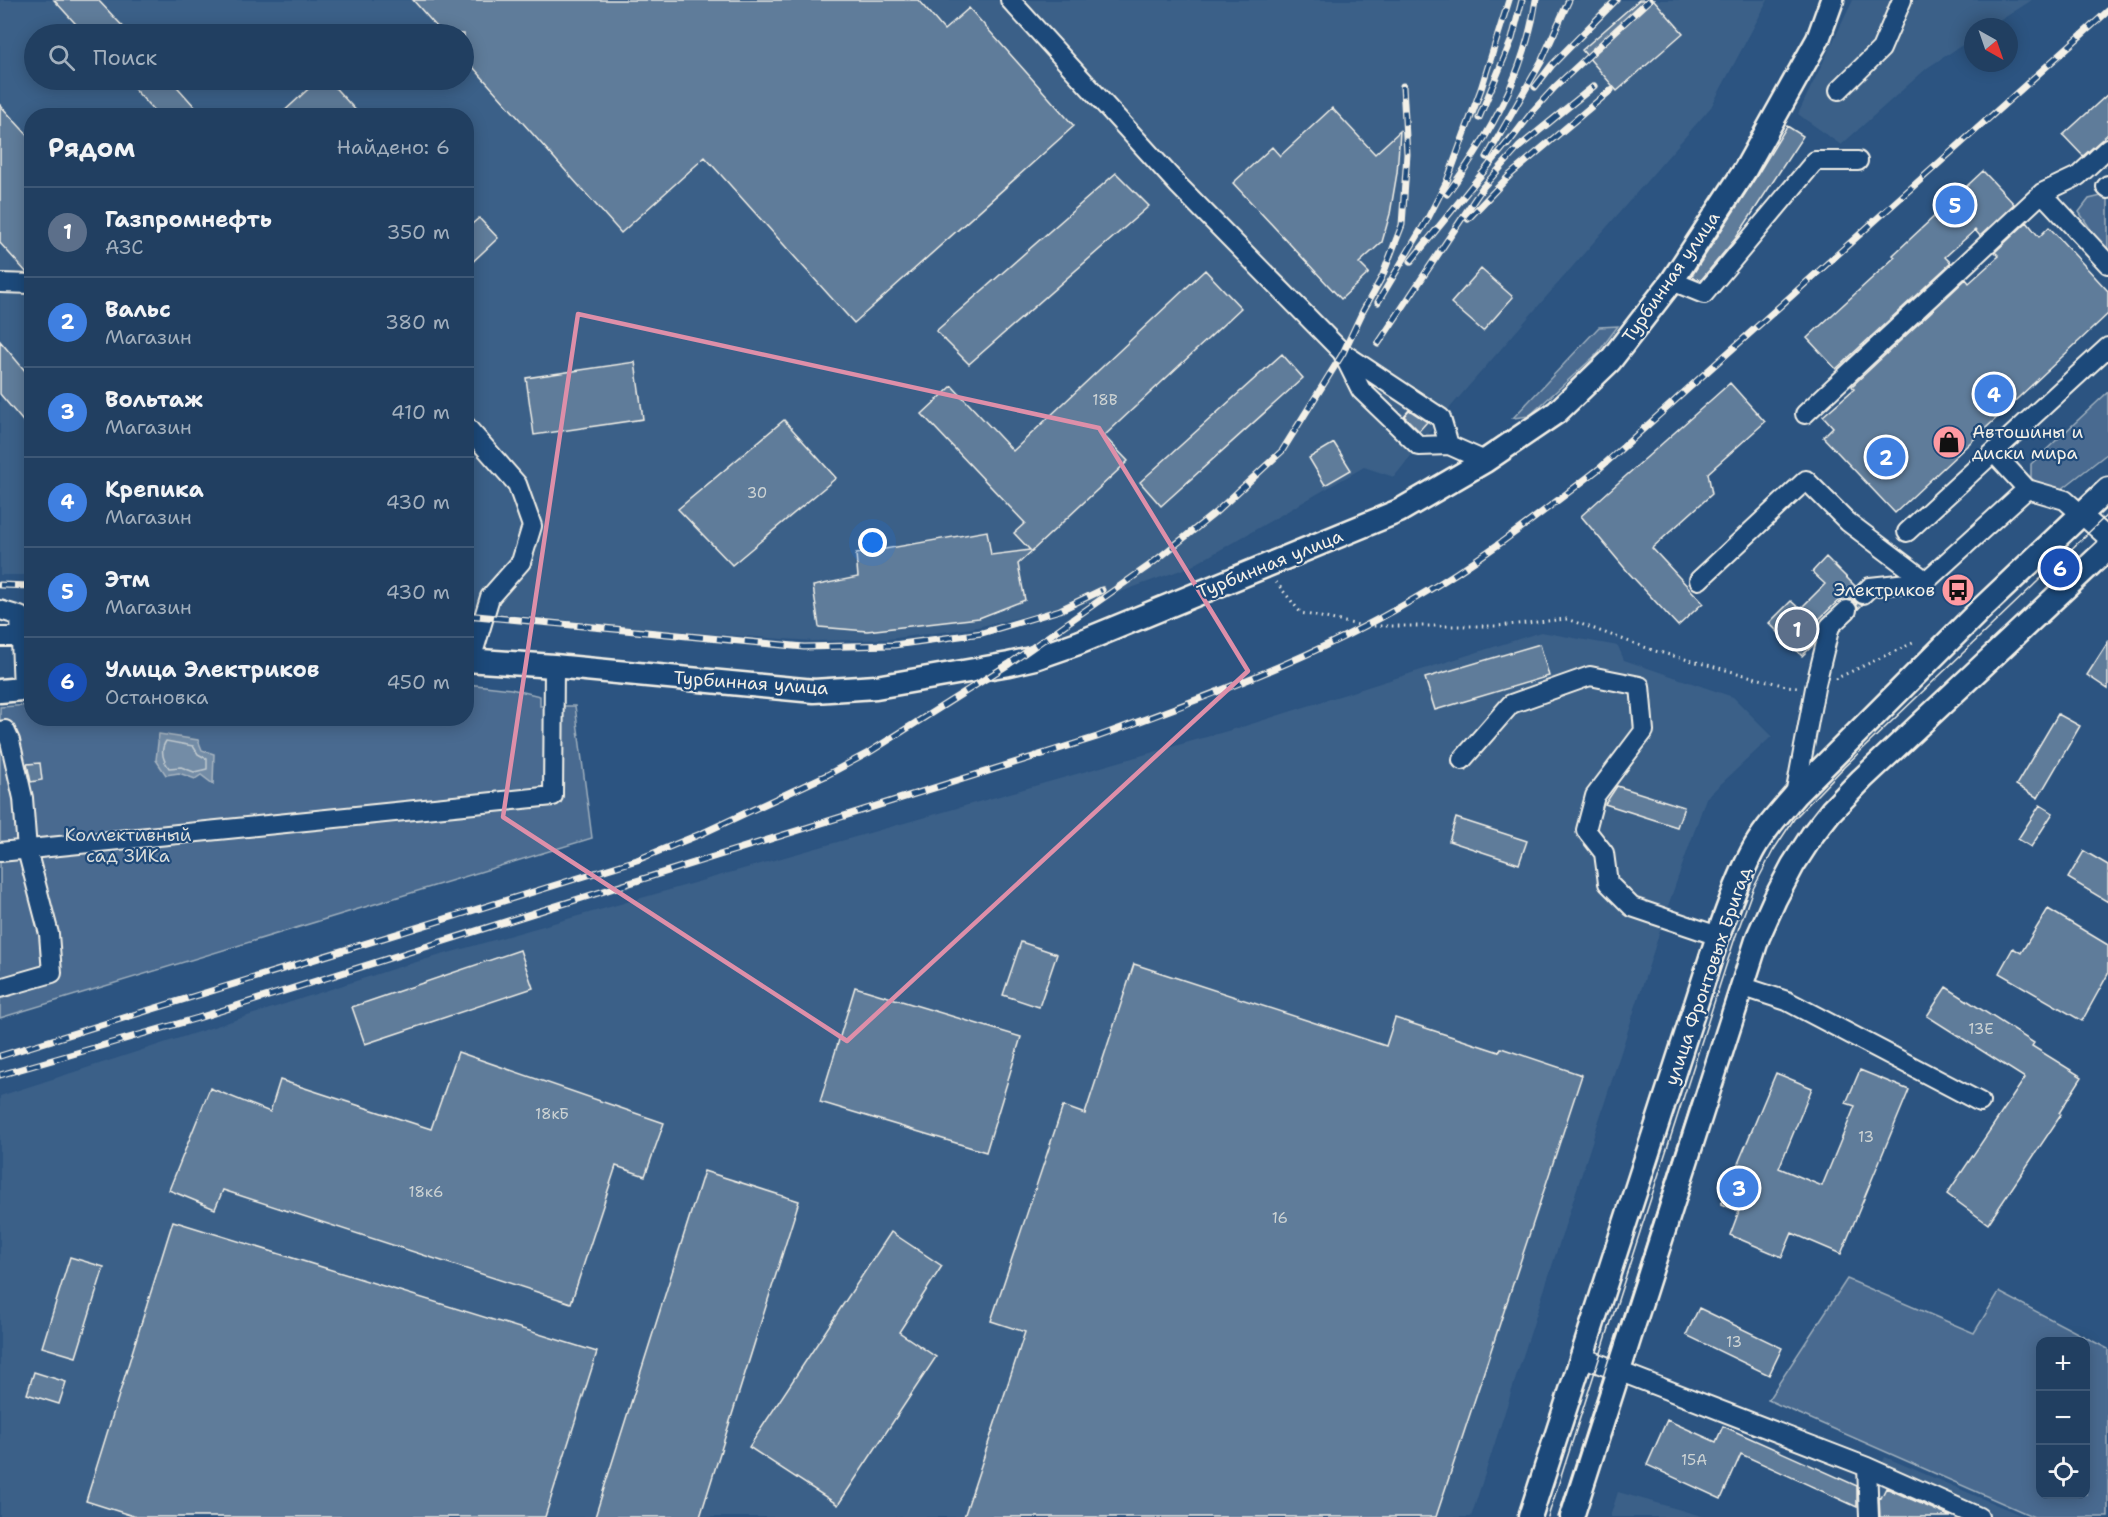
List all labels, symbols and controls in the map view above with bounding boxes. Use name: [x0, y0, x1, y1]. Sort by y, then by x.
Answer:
north arrow: [1964, 18, 2018, 72]
search box: [24, 24, 474, 90]
icon: search: [45, 41, 78, 74]
text: Поиск: [93, 43, 157, 72]
text: Рядом: [48, 130, 135, 165]
text: Найдено: 6: [337, 134, 450, 160]
pin: 5: [1936, 182, 1974, 228]
text: Газпромнефть: [105, 205, 272, 234]
street label: Турбинная улица: [1617, 207, 1725, 347]
text: 1: [63, 219, 72, 245]
text: 350 m: [386, 219, 450, 245]
text: АЗС: [105, 234, 143, 260]
text: Вальс: [105, 295, 171, 324]
text: 2: [61, 309, 75, 335]
text: 380 m: [385, 309, 450, 335]
text: Магазин: [105, 324, 192, 350]
pin: 4: [1974, 372, 2014, 416]
text: Вольтаж: [105, 385, 203, 414]
house number: 18В: [1092, 390, 1118, 410]
text: 3: [61, 399, 75, 425]
text: 410 m: [391, 399, 450, 425]
text: Магазин: [105, 414, 192, 440]
place label: Автошины и диски мира: [1972, 420, 2083, 465]
shop icon: Автошины и диски мира: [1931, 424, 1967, 460]
pin: 2: [1866, 434, 1906, 480]
text: Крепика: [105, 475, 204, 504]
house number: 30: [747, 483, 767, 503]
text: 4: [61, 489, 75, 515]
text: 430 m: [386, 489, 450, 515]
text: Магазин: [105, 504, 192, 530]
street label: Турбинная улица: [1194, 524, 1346, 604]
your location: [858, 528, 887, 557]
pin: 6: [2040, 546, 2080, 590]
text: Этм: [105, 565, 150, 594]
bus stop icon: Электриков: [1940, 572, 1976, 608]
place label: Электриков: [1834, 578, 1935, 602]
text: 5: [61, 579, 74, 605]
text: 430 m: [386, 579, 450, 605]
text: Магазин: [105, 594, 192, 620]
pin: 1: [1778, 606, 1816, 652]
text: Улица Электриков: [105, 655, 319, 684]
street label: Турбинная улица: [673, 666, 829, 700]
text: 6: [61, 669, 75, 695]
text: 450 m: [386, 669, 450, 695]
text: Остановка: [105, 684, 209, 710]
park label: Коллективный сад ЗИКа: [64, 823, 192, 868]
street label: улица Фронтовых Бригад: [1659, 863, 1757, 1088]
house number: 13Е: [1968, 1019, 1994, 1039]
house number: 18кБ: [535, 1104, 569, 1124]
house number: 13: [1858, 1127, 1874, 1147]
pin: 3: [1720, 1166, 1758, 1210]
house number: 18к6: [408, 1182, 444, 1202]
house number: 16: [1272, 1208, 1288, 1228]
house number: 13: [1726, 1332, 1742, 1352]
map controls: [2036, 1337, 2090, 1499]
button: +: [2036, 1337, 2090, 1391]
button: −: [2036, 1391, 2090, 1445]
button: locate: [2036, 1445, 2090, 1499]
house number: 15А: [1681, 1450, 1707, 1470]

